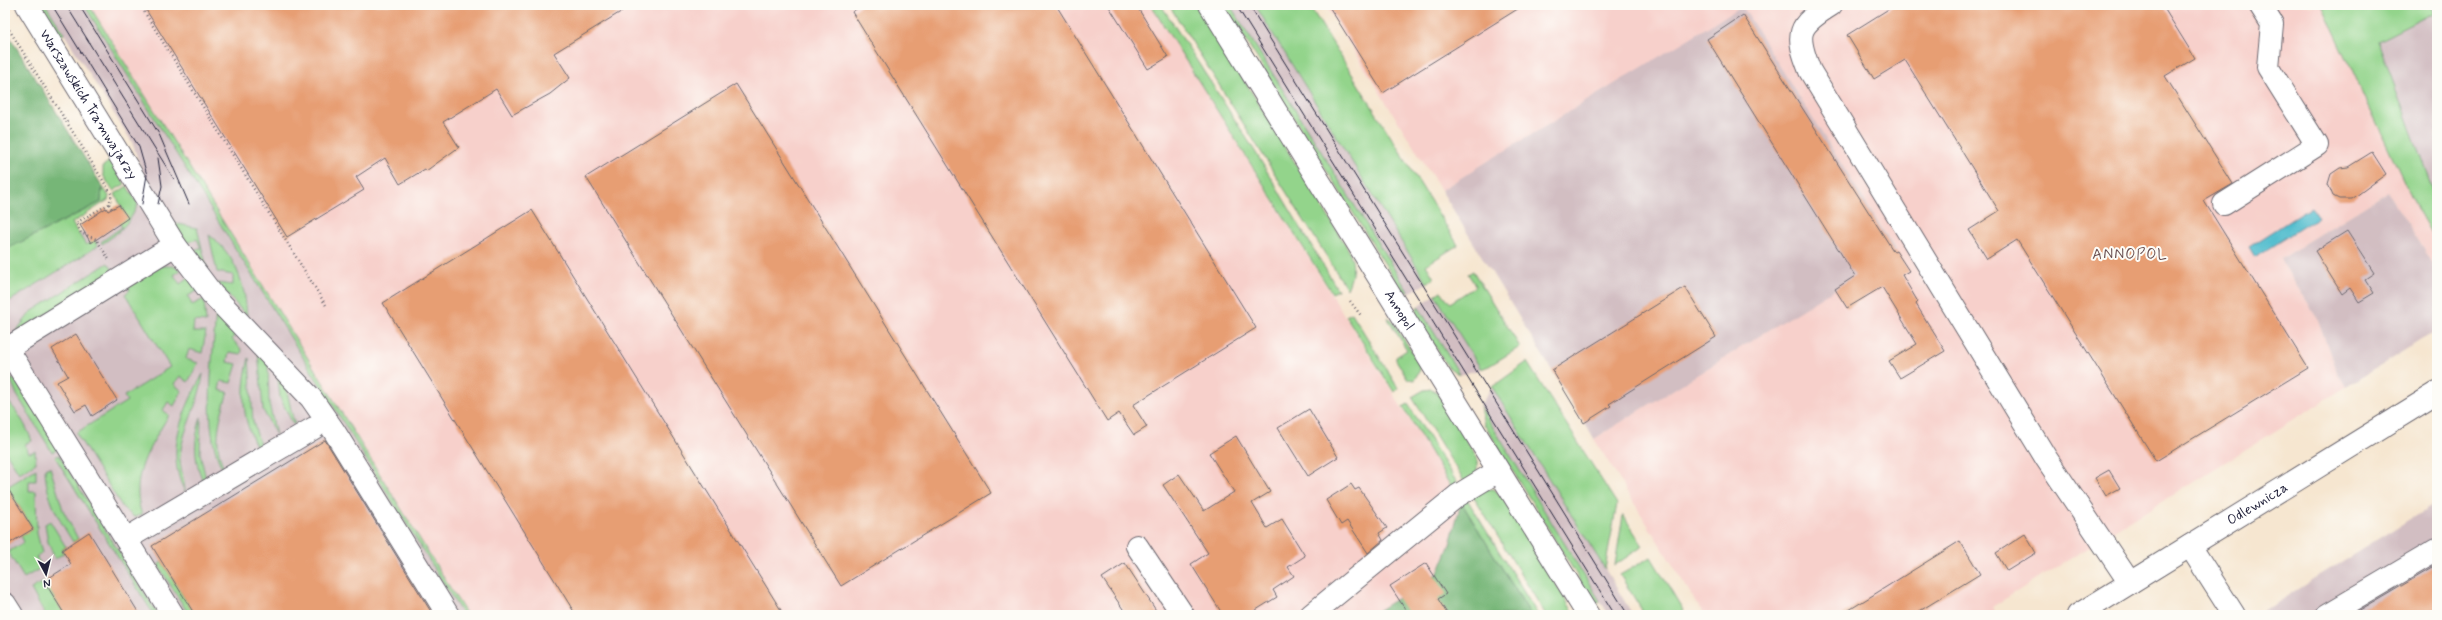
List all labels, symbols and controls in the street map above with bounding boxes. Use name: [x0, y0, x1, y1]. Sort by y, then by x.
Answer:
street label: Warszawskich Tramwajarzy: [35, 26, 141, 183]
district label: ANNOPOL: [2092, 245, 2168, 265]
street label: Annopol: [1380, 287, 1418, 334]
street label: Odlewnicza: [2224, 478, 2291, 530]
north arrow: [26, 554, 66, 594]
text: N: [43, 576, 52, 590]

